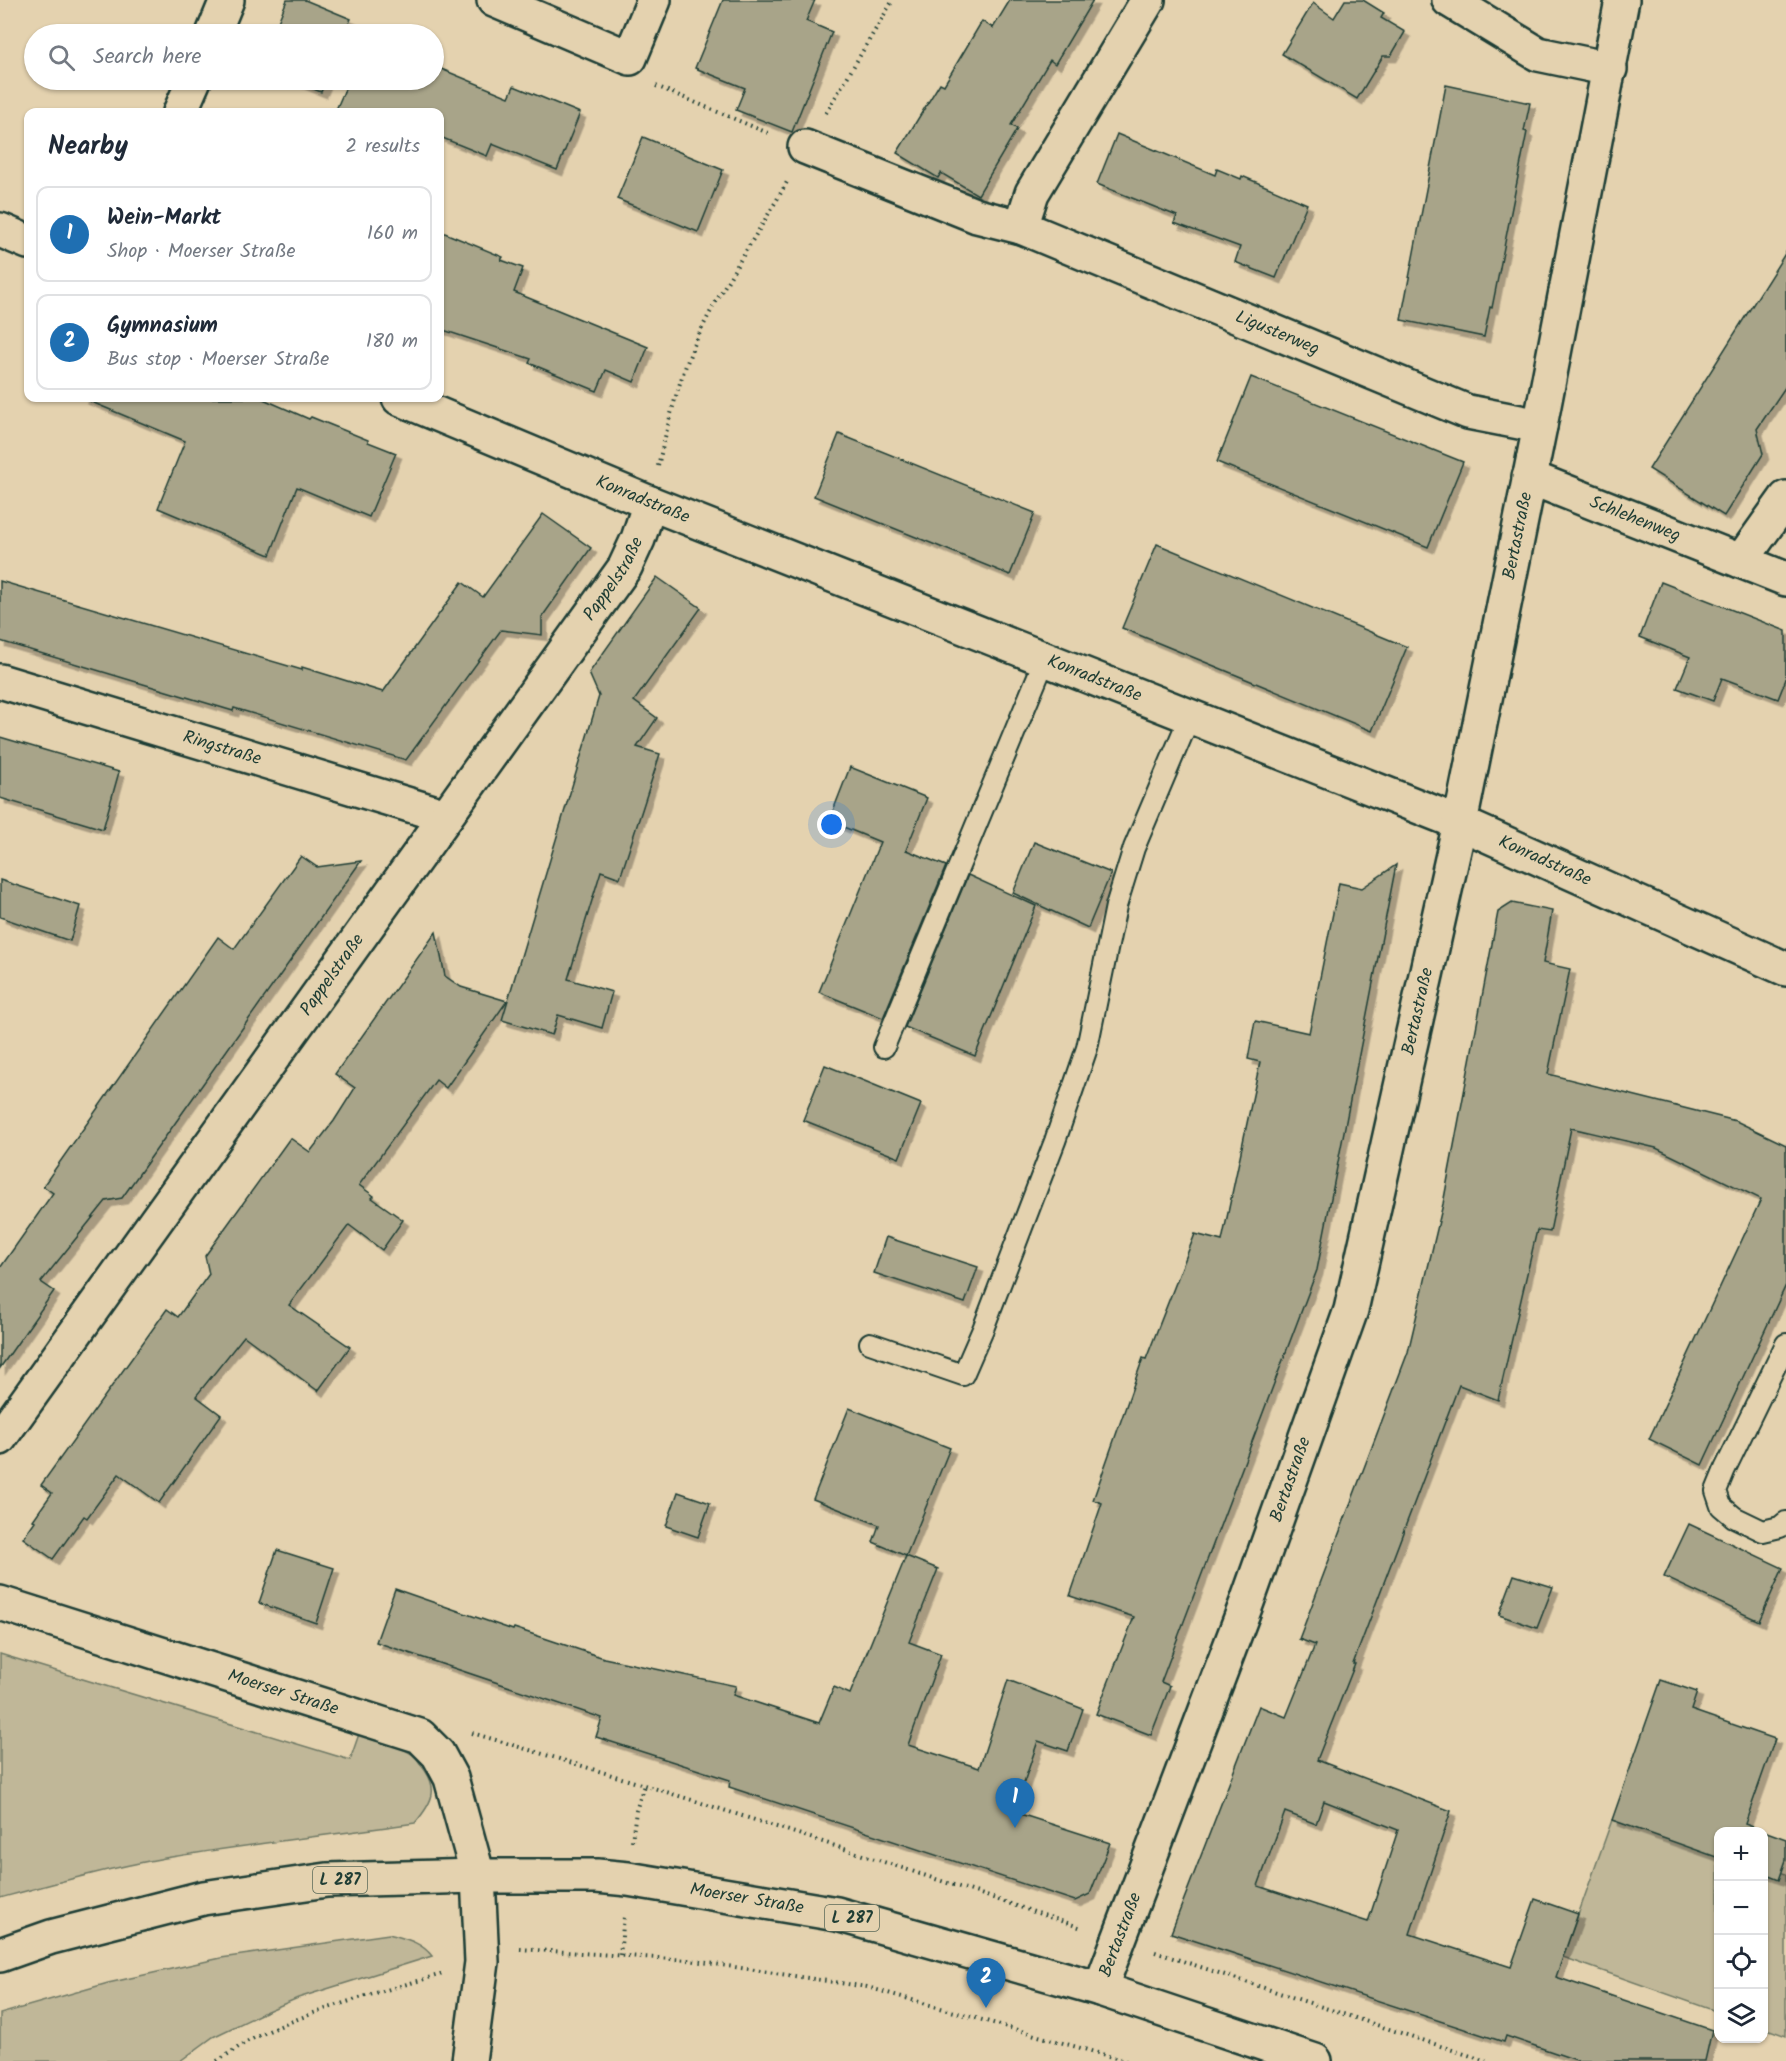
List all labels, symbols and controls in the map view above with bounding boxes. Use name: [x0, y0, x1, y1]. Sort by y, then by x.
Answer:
search box: [24, 24, 444, 90]
text: Search here: [93, 40, 201, 75]
icon: search: [45, 41, 78, 74]
text: Nearby: [48, 126, 128, 168]
text: 2 results: [345, 131, 420, 163]
text: Wein-Markt: [107, 201, 221, 236]
text: 1: [66, 218, 73, 250]
text: 160 m: [367, 218, 418, 250]
text: Shop · Moerser Straße: [107, 236, 295, 268]
street label: Ligusterweg: [1231, 303, 1324, 363]
text: Gymnasium: [107, 309, 218, 344]
text: 2: [64, 326, 75, 358]
text: 180 m: [366, 326, 418, 358]
text: Bus stop · Moerser Straße: [107, 344, 329, 376]
street label: Konradstraße: [591, 467, 694, 532]
street label: Schlehenweg: [1585, 488, 1685, 550]
street label: Bertastraße: [1495, 489, 1541, 582]
street label: Pappelstraße: [576, 532, 652, 627]
street label: Konradstraße: [1043, 647, 1146, 710]
street label: Ringstraße: [179, 723, 265, 774]
your location: [817, 810, 846, 839]
street label: Konradstraße: [1494, 827, 1596, 895]
street label: Pappelstraße: [293, 928, 372, 1022]
street label: Bertastraße: [1394, 965, 1442, 1058]
street label: Bertastraße: [1262, 1433, 1319, 1526]
street label: Moerser Straße: [224, 1661, 342, 1724]
pin: 1: [996, 1778, 1034, 1828]
map controls: [1714, 1827, 1768, 2043]
button: +: [1714, 1827, 1768, 1881]
road number: L 287: [313, 1867, 367, 1893]
street label: Moerser Straße: [688, 1875, 806, 1923]
button: −: [1714, 1881, 1768, 1935]
street label: Bertastraße: [1091, 1888, 1150, 1981]
road number: L 287: [825, 1905, 879, 1931]
button: locate: [1714, 1935, 1768, 1989]
pin: 2: [966, 1958, 1006, 2008]
button: layers: [1714, 1989, 1768, 2043]

